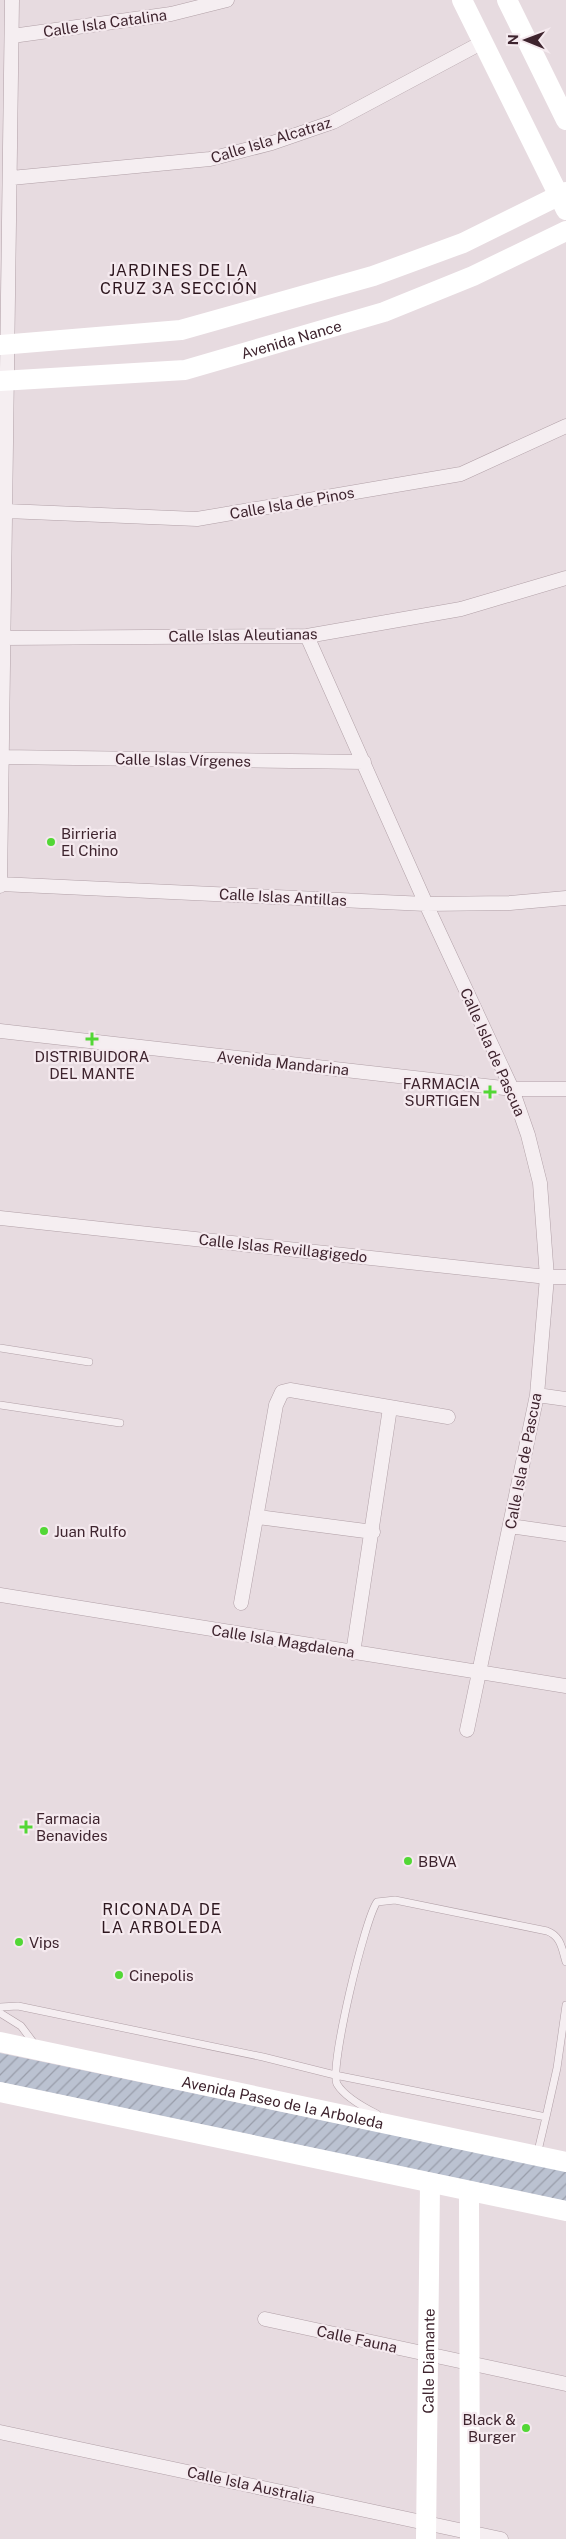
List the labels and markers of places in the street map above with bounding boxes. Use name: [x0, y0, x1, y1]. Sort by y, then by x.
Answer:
place label: Birrieria El Chino: [61, 825, 118, 859]
marker: Birrieria El Chino: [45, 836, 57, 848]
marker: DISTRIBUIDORA DEL MANTE: [86, 1033, 98, 1045]
place label: DISTRIBUIDORA DEL MANTE: [35, 1048, 150, 1082]
place label: FARMACIA SURTIGEN: [403, 1075, 480, 1109]
marker: FARMACIA SURTIGEN: [484, 1086, 496, 1098]
place label: Juan Rulfo: [54, 1523, 126, 1540]
marker: Juan Rulfo: [38, 1525, 50, 1537]
place label: Farmacia Benavides: [36, 1810, 108, 1844]
marker: Farmacia Benavides: [20, 1821, 32, 1833]
place label: BBVA: [418, 1853, 457, 1870]
marker: BBVA: [402, 1855, 414, 1867]
place label: Vips: [29, 1934, 59, 1951]
marker: Vips: [13, 1936, 25, 1948]
place label: Cinepolis: [129, 1967, 193, 1984]
marker: Cinepolis: [113, 1969, 125, 1981]
place label: Black & Burger: [462, 2411, 516, 2445]
marker: Black & Burger: [520, 2422, 532, 2434]

